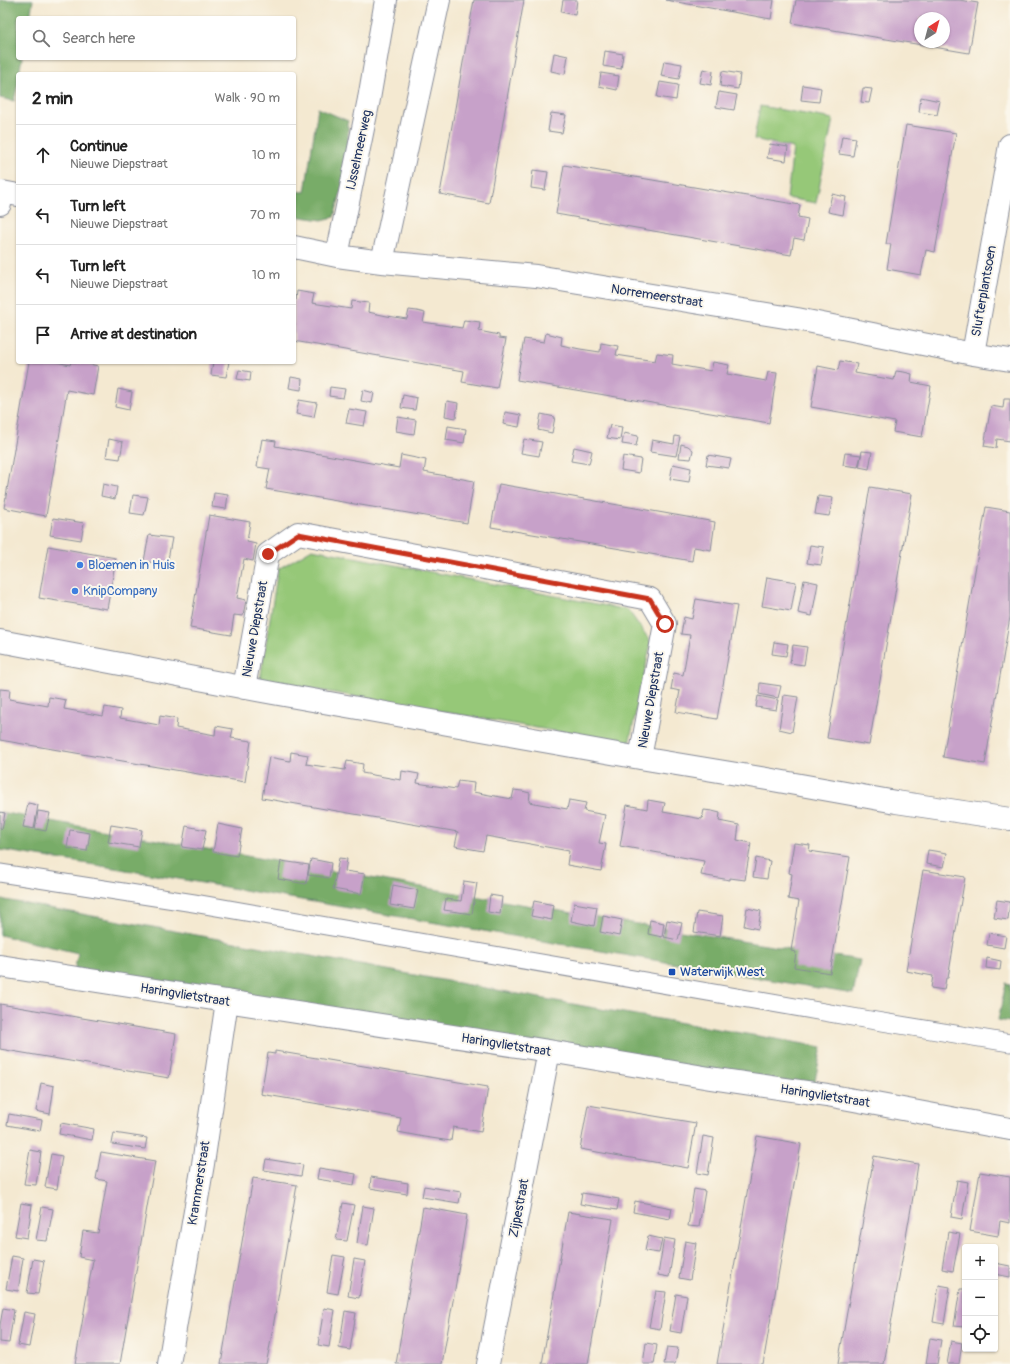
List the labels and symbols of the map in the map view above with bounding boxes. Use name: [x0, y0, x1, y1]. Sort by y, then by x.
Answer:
north arrow: [914, 12, 950, 48]
street label: IJsselmeerweg: [343, 108, 375, 192]
street label: Slufterplantsoen: [968, 244, 1000, 338]
street label: Norremeerstraat: [610, 281, 705, 311]
route end: [259, 545, 277, 563]
place label: Bloemen in Huis: [88, 557, 175, 573]
marker: Bloemen in Huis: [75, 560, 85, 570]
street label: Nieuwe Diepstraat: [239, 579, 271, 678]
place label: KnipCompany: [83, 583, 158, 599]
marker: KnipCompany: [70, 586, 80, 596]
route start: [656, 615, 674, 633]
street label: Nieuwe Diepstraat: [635, 650, 667, 749]
place label: Waterwijk West: [680, 964, 765, 980]
marker: Waterwijk West: [667, 967, 677, 977]
street label: Haringvlietstraat: [139, 980, 232, 1010]
street label: Haringvlietstraat: [460, 1030, 553, 1060]
street label: Haringvlietstraat: [779, 1081, 872, 1111]
street label: Krammerstraat: [184, 1139, 214, 1226]
street label: Zijpestraat: [505, 1176, 533, 1239]

